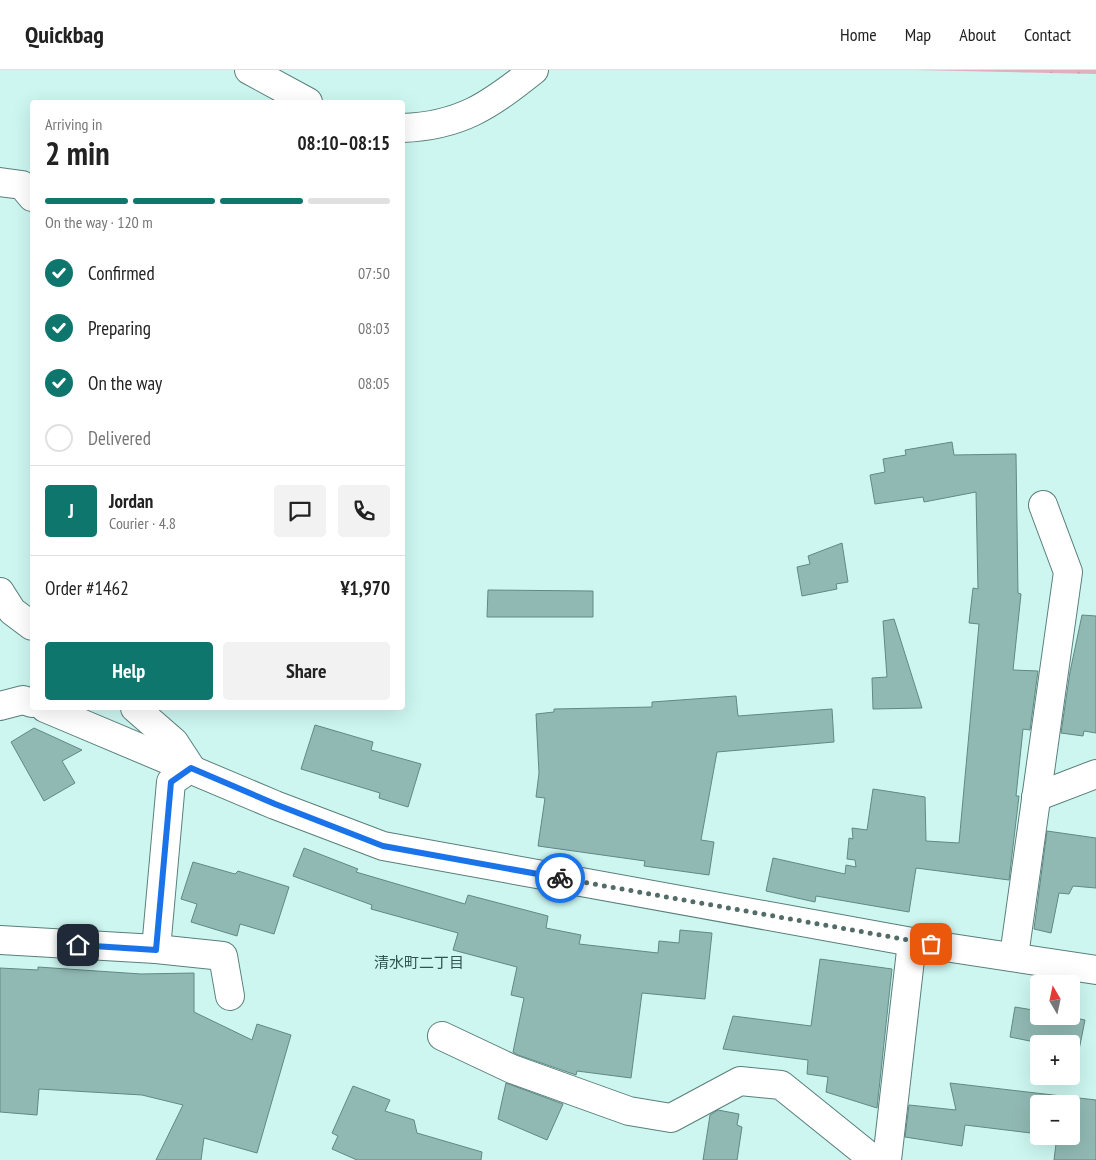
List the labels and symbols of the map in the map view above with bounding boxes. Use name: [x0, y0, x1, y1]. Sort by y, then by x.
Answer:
courier: [535, 853, 585, 903]
pin: [910, 923, 952, 965]
pin: [57, 924, 99, 966]
district label: 清水町二丁目: [374, 953, 464, 972]
north arrow: [1030, 975, 1080, 1025]

